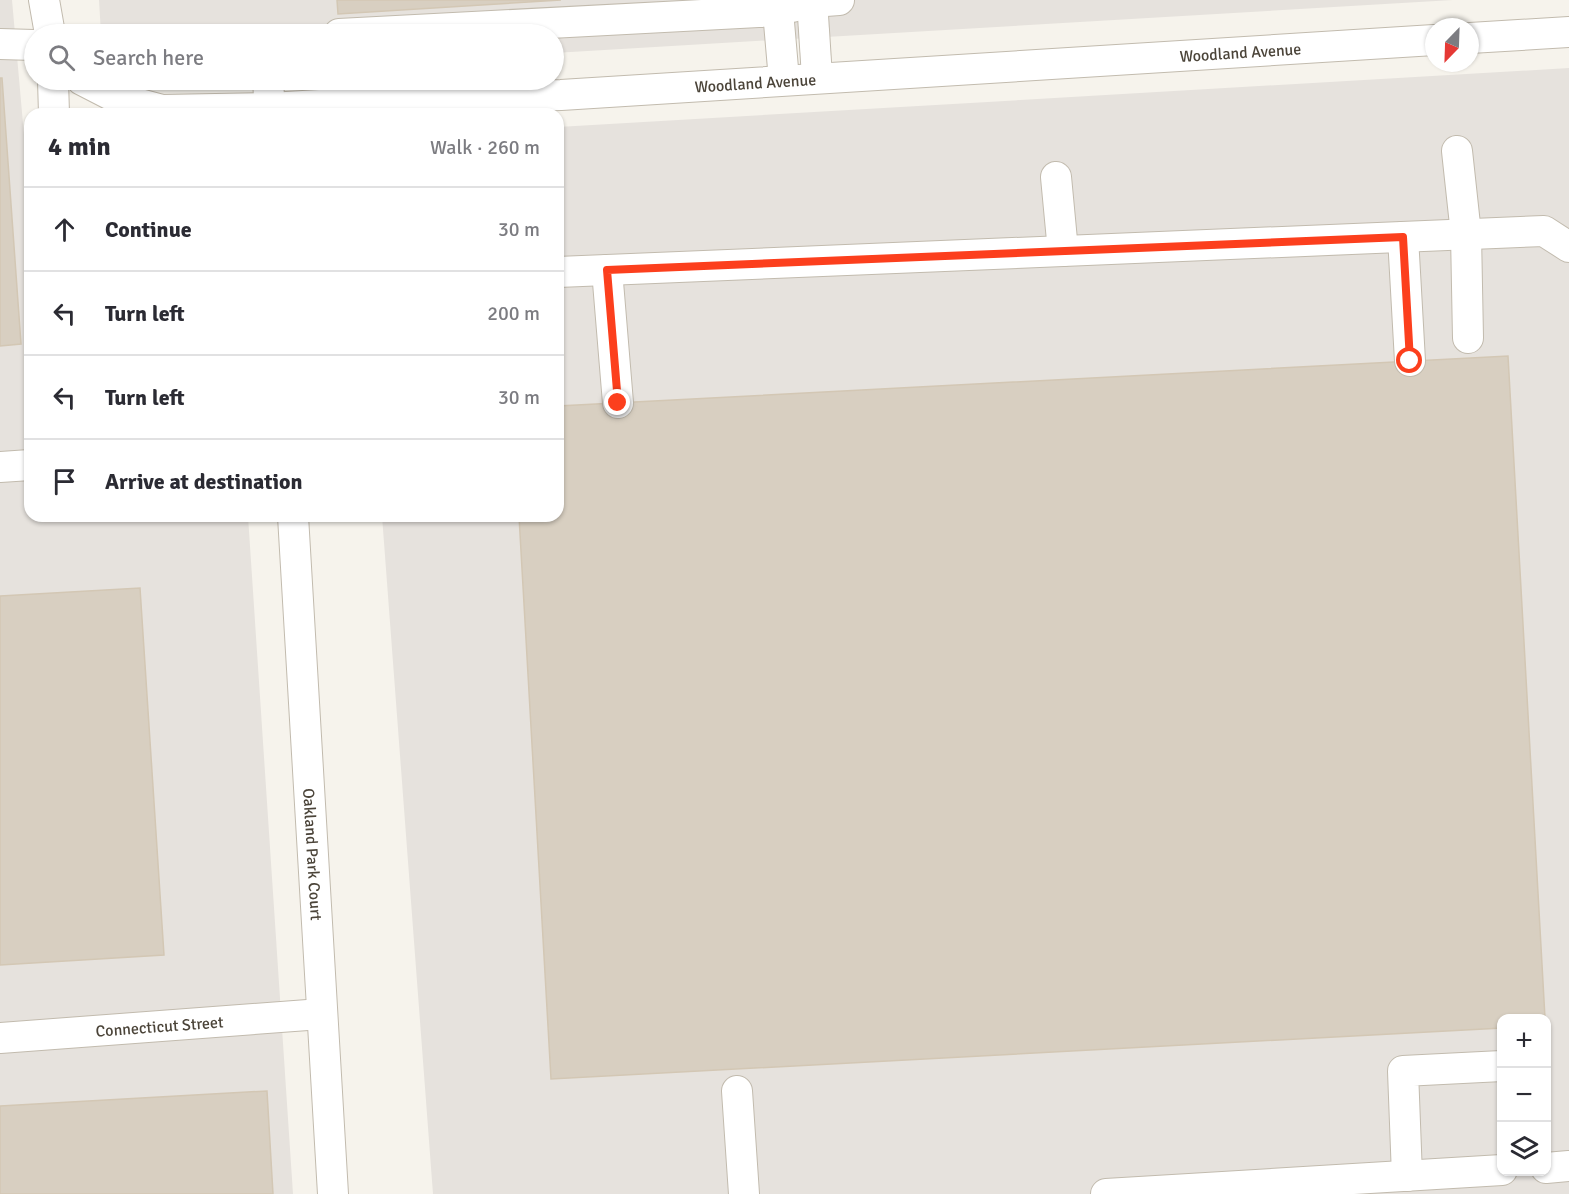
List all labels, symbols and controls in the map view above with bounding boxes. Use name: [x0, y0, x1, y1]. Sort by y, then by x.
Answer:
north arrow: [1425, 18, 1479, 72]
search box: [24, 24, 564, 90]
street label: Woodland Avenue: [1179, 39, 1302, 67]
icon: search: [45, 41, 78, 74]
text: Search here: [93, 44, 204, 71]
street label: Woodland Avenue: [694, 70, 817, 98]
text: 4 min: [48, 131, 111, 163]
text: Walk · 260 m: [430, 135, 540, 160]
icon: ahead: [48, 213, 81, 246]
text: Continue: [105, 216, 192, 243]
text: 30 m: [498, 217, 540, 242]
icon: left: [48, 297, 81, 330]
text: Turn left: [105, 300, 185, 327]
text: 200 m: [487, 301, 540, 326]
route start: [1396, 347, 1422, 373]
icon: left: [48, 381, 81, 414]
text: Turn left: [105, 384, 185, 411]
text: 30 m: [498, 385, 540, 410]
route end: [604, 389, 630, 415]
icon: arrive: [48, 465, 81, 498]
text: Arrive at destination: [105, 468, 302, 495]
street label: Oakland Park Court: [298, 788, 326, 922]
street label: Connecticut Street: [95, 1012, 225, 1042]
map controls: [1497, 1014, 1551, 1176]
button: +: [1497, 1014, 1551, 1068]
button: −: [1497, 1068, 1551, 1122]
button: layers: [1497, 1122, 1551, 1176]

